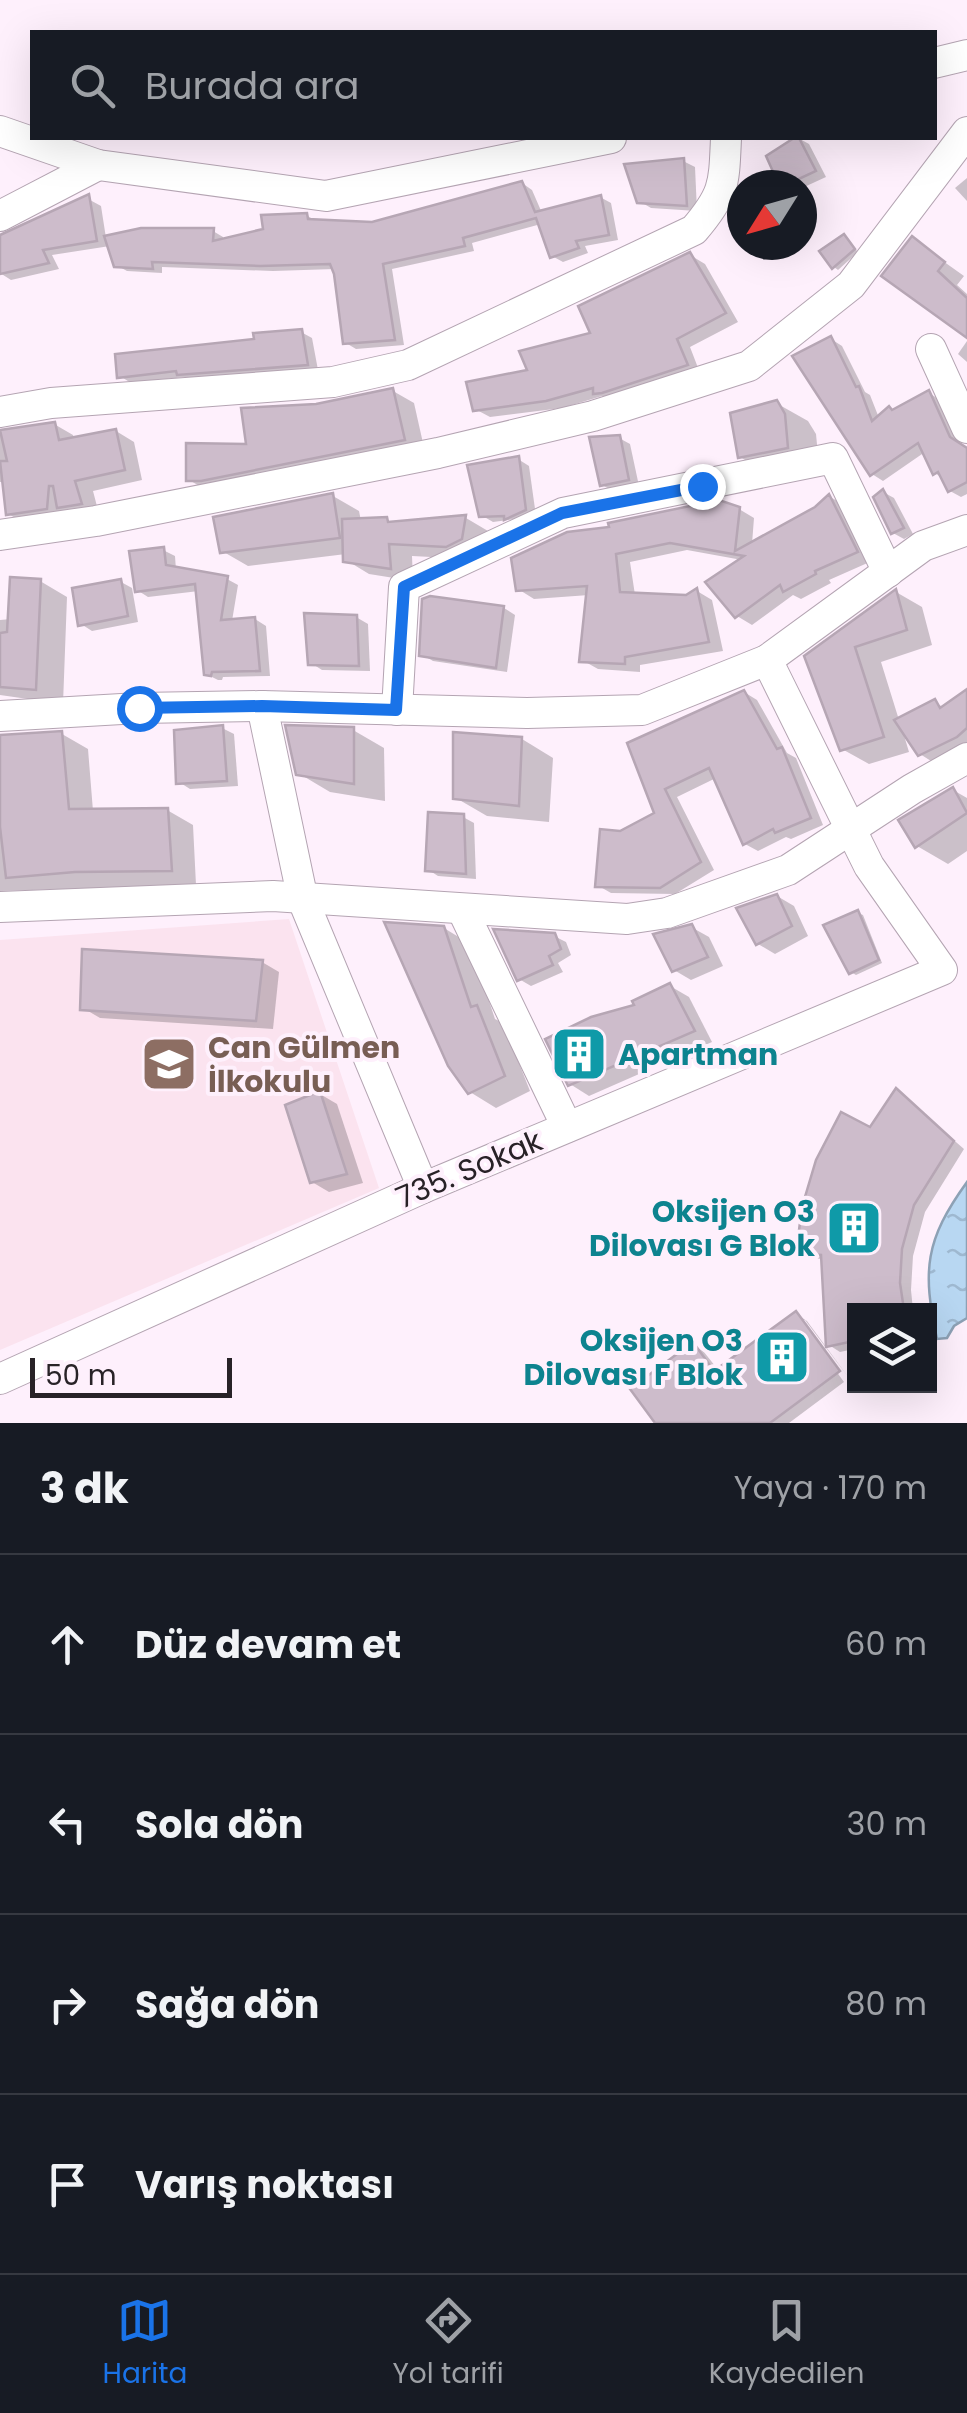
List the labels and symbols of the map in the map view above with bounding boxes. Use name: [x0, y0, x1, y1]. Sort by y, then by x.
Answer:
north arrow: [727, 170, 817, 260]
route end: [680, 464, 726, 510]
route start: [117, 686, 163, 732]
building icon: Apartman: [549, 1024, 609, 1084]
place label: Can Gülmen İlkokulu: [208, 1026, 400, 1103]
place label: Apartman: [618, 1033, 778, 1076]
school or university icon: Can Gülmen İlkokulu: [139, 1034, 199, 1094]
street label: 735. Sokak: [389, 1119, 549, 1219]
place label: Oksijen O3 Dilovası G Blok: [589, 1190, 815, 1267]
building icon: Oksijen O3 Dilovası G Blok: [824, 1198, 884, 1258]
place label: Oksijen O3 Dilovası F Blok: [523, 1319, 743, 1396]
building icon: Oksijen O3 Dilovası F Blok: [752, 1327, 812, 1387]
scale bar: [30, 1353, 232, 1398]

